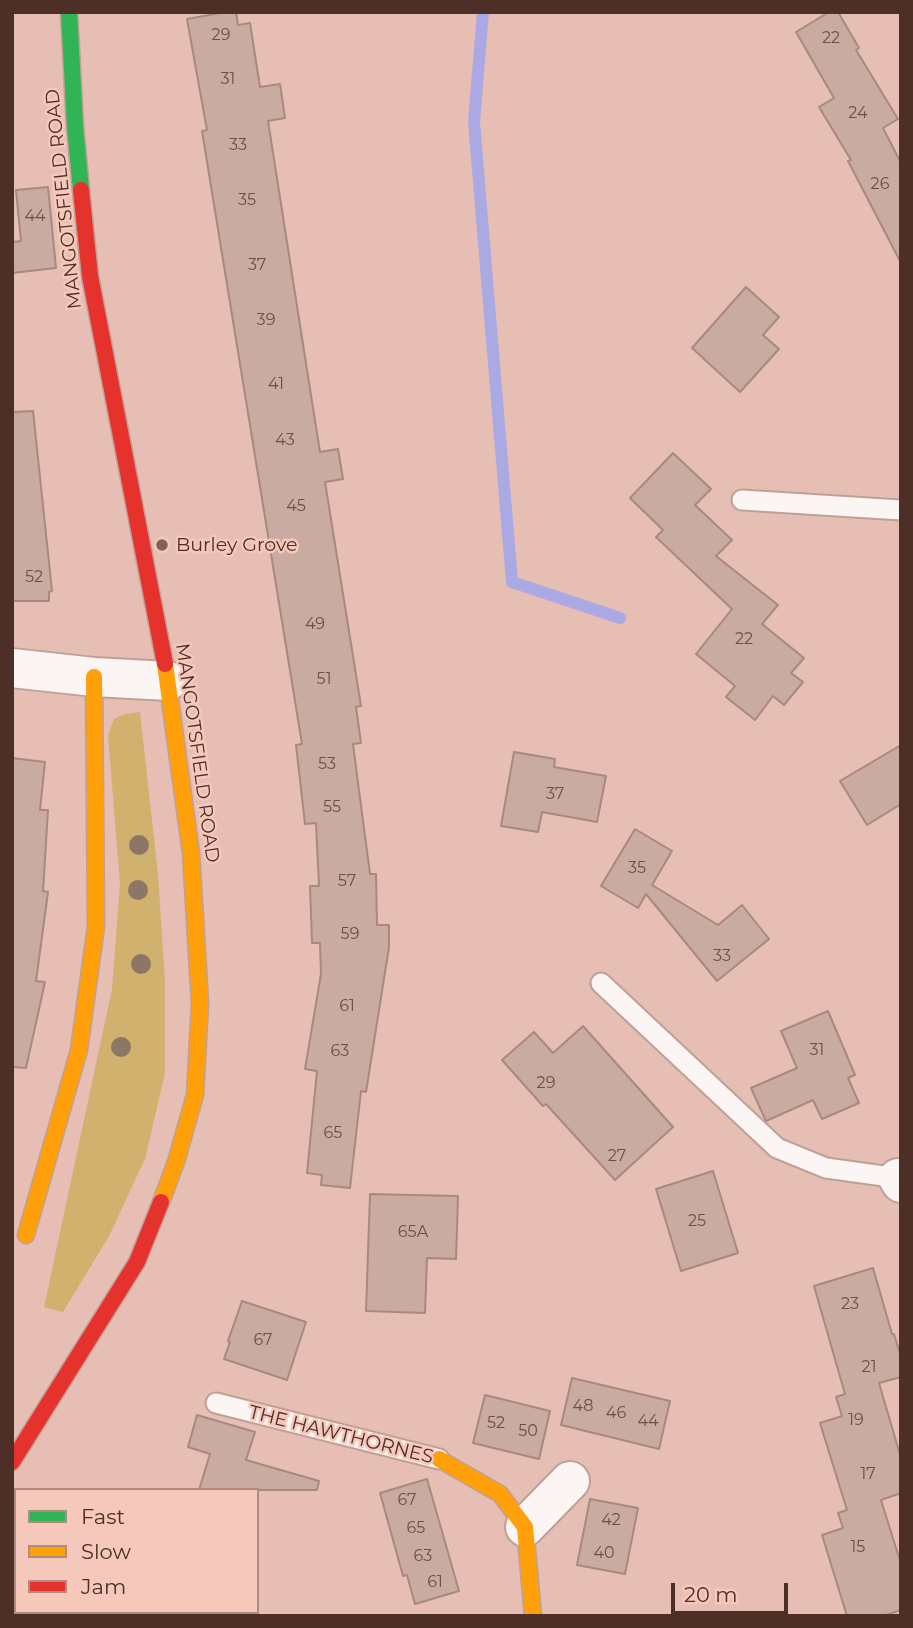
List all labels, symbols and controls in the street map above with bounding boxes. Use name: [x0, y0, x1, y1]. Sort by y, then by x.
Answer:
house number: 29: [212, 25, 230, 45]
house number: 22: [822, 28, 840, 48]
house number: 31: [221, 69, 235, 89]
street label: MANGOTSFIELD ROAD: [41, 88, 87, 310]
house number: 24: [848, 103, 868, 123]
house number: 33: [229, 135, 247, 155]
house number: 26: [871, 174, 889, 194]
house number: 35: [238, 190, 256, 210]
house number: 44: [24, 206, 46, 226]
house number: 37: [248, 255, 266, 275]
house number: 39: [257, 310, 275, 330]
house number: 41: [268, 374, 284, 394]
house number: 43: [275, 430, 295, 450]
house number: 45: [286, 496, 306, 516]
place label: Burley Grove: [176, 534, 297, 556]
marker: Burley Grove: [154, 537, 170, 553]
house number: 52: [25, 567, 43, 587]
house number: 49: [305, 614, 325, 634]
house number: 22: [735, 629, 753, 649]
street label: MANGOTSFIELD ROAD: [170, 642, 224, 864]
house number: 51: [317, 669, 331, 689]
house number: 53: [318, 754, 336, 774]
house number: 37: [546, 784, 564, 804]
house number: 55: [323, 797, 341, 817]
house number: 35: [628, 858, 646, 878]
house number: 57: [338, 871, 356, 891]
house number: 59: [341, 924, 359, 944]
house number: 33: [713, 946, 731, 966]
house number: 61: [339, 996, 355, 1016]
house number: 31: [810, 1040, 824, 1060]
house number: 63: [331, 1041, 349, 1061]
house number: 29: [537, 1073, 555, 1093]
house number: 65: [324, 1123, 342, 1143]
house number: 27: [608, 1146, 626, 1166]
house number: 25: [688, 1211, 706, 1231]
house number: 65A: [398, 1222, 428, 1242]
house number: 23: [841, 1294, 859, 1314]
house number: 67: [253, 1330, 273, 1350]
house number: 21: [862, 1357, 876, 1377]
house number: 48: [573, 1396, 593, 1416]
street label: THE HAWTHORNES: [246, 1401, 436, 1469]
house number: 46: [606, 1403, 626, 1423]
house number: 19: [848, 1410, 864, 1430]
house number: 44: [637, 1411, 659, 1431]
house number: 52: [487, 1413, 505, 1433]
house number: 50: [518, 1421, 538, 1441]
house number: 17: [860, 1464, 876, 1484]
legend: [14, 1488, 259, 1614]
house number: 67: [397, 1490, 417, 1510]
text: Fast: [81, 1504, 125, 1529]
house number: 42: [601, 1510, 621, 1530]
house number: 65: [407, 1518, 425, 1538]
house number: 15: [851, 1537, 865, 1557]
text: Slow: [81, 1539, 131, 1564]
house number: 40: [593, 1543, 615, 1563]
house number: 63: [414, 1546, 432, 1566]
scale bar: [675, 1568, 792, 1612]
house number: 61: [427, 1572, 443, 1592]
text: Jam: [81, 1574, 126, 1599]
text: 20 m: [684, 1582, 738, 1607]

